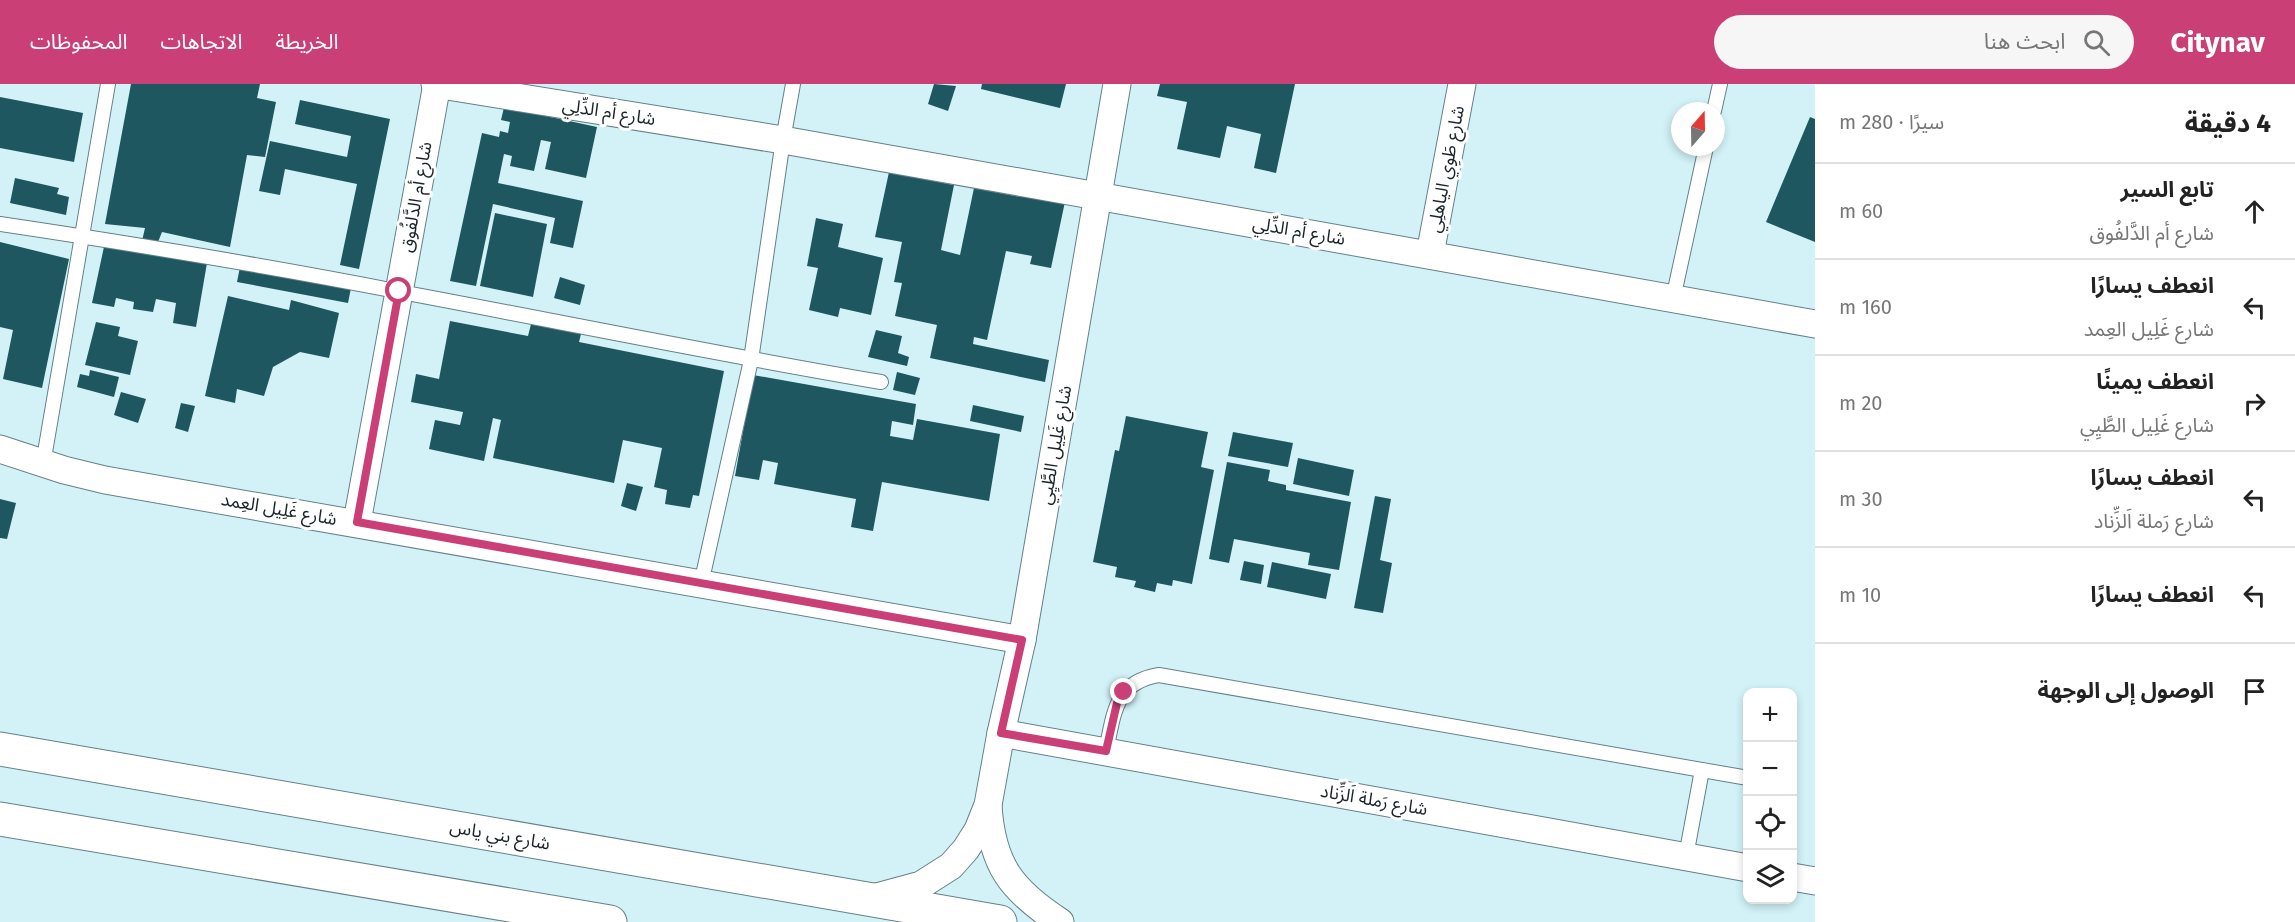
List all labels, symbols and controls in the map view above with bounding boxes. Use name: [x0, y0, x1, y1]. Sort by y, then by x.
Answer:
search box: [1714, 15, 2134, 69]
icon: search: [2080, 26, 2113, 59]
text: Citynav: [2170, 26, 2265, 59]
text: ابحث هنا: [1984, 28, 2065, 55]
text: المحفوظات: [30, 29, 127, 55]
text: الاتجاهات: [160, 29, 242, 55]
text: الخريطة: [275, 29, 338, 55]
street label: شارع أم الدِّلِي: [560, 92, 657, 133]
north arrow: [1671, 102, 1725, 156]
street label: شارع طَوِي الياهلِي: [1423, 104, 1472, 235]
text: 4 دقيقة: [2185, 108, 2271, 139]
text: سيرًا · 280 m: [1839, 110, 1944, 134]
street label: شارع أم الدَّلفُوق: [395, 140, 440, 255]
text: تابع السير: [2121, 176, 2214, 203]
icon: ahead: [2238, 195, 2271, 228]
text: 60 m: [1839, 199, 1883, 223]
street label: شارع أم الدِّلِي: [1250, 211, 1347, 253]
text: شارع أم الدَّلفُوق: [2089, 221, 2214, 245]
text: انعطف يسارًا: [2091, 272, 2214, 299]
route start: [385, 277, 411, 303]
icon: left: [2238, 291, 2271, 324]
text: 160 m: [1839, 295, 1892, 319]
text: شارع غَلِيل العِمد: [2084, 317, 2214, 341]
text: انعطف يمينًا: [2096, 368, 2214, 395]
street label: شارع غَلِيل الطَّيِي: [1033, 384, 1079, 507]
icon: right: [2238, 387, 2271, 420]
text: 20 m: [1839, 391, 1883, 415]
text: شارع غَلِيل الطَّيِي: [2080, 413, 2214, 437]
text: انعطف يسارًا: [2091, 464, 2214, 491]
icon: left: [2238, 483, 2271, 516]
text: 30 m: [1839, 487, 1883, 511]
street label: شارع غَلِيل العِمد: [219, 488, 339, 533]
text: شارع رَملة اَلزِّناد: [2094, 509, 2214, 533]
icon: left: [2238, 579, 2271, 612]
text: انعطف يسارًا: [2091, 581, 2214, 608]
text: 10 m: [1839, 583, 1881, 607]
icon: arrive: [2238, 675, 2271, 708]
text: الوصول إلى الوجهة: [2037, 677, 2214, 704]
route end: [1110, 678, 1136, 704]
map controls: [1743, 688, 1797, 904]
button: +: [1743, 688, 1797, 742]
button: −: [1743, 742, 1797, 796]
street label: شارع رَملة اَلزِّناد: [1318, 777, 1430, 823]
button: locate: [1743, 796, 1797, 850]
street label: شارع بني ياس: [448, 815, 552, 858]
button: layers: [1743, 850, 1797, 904]

